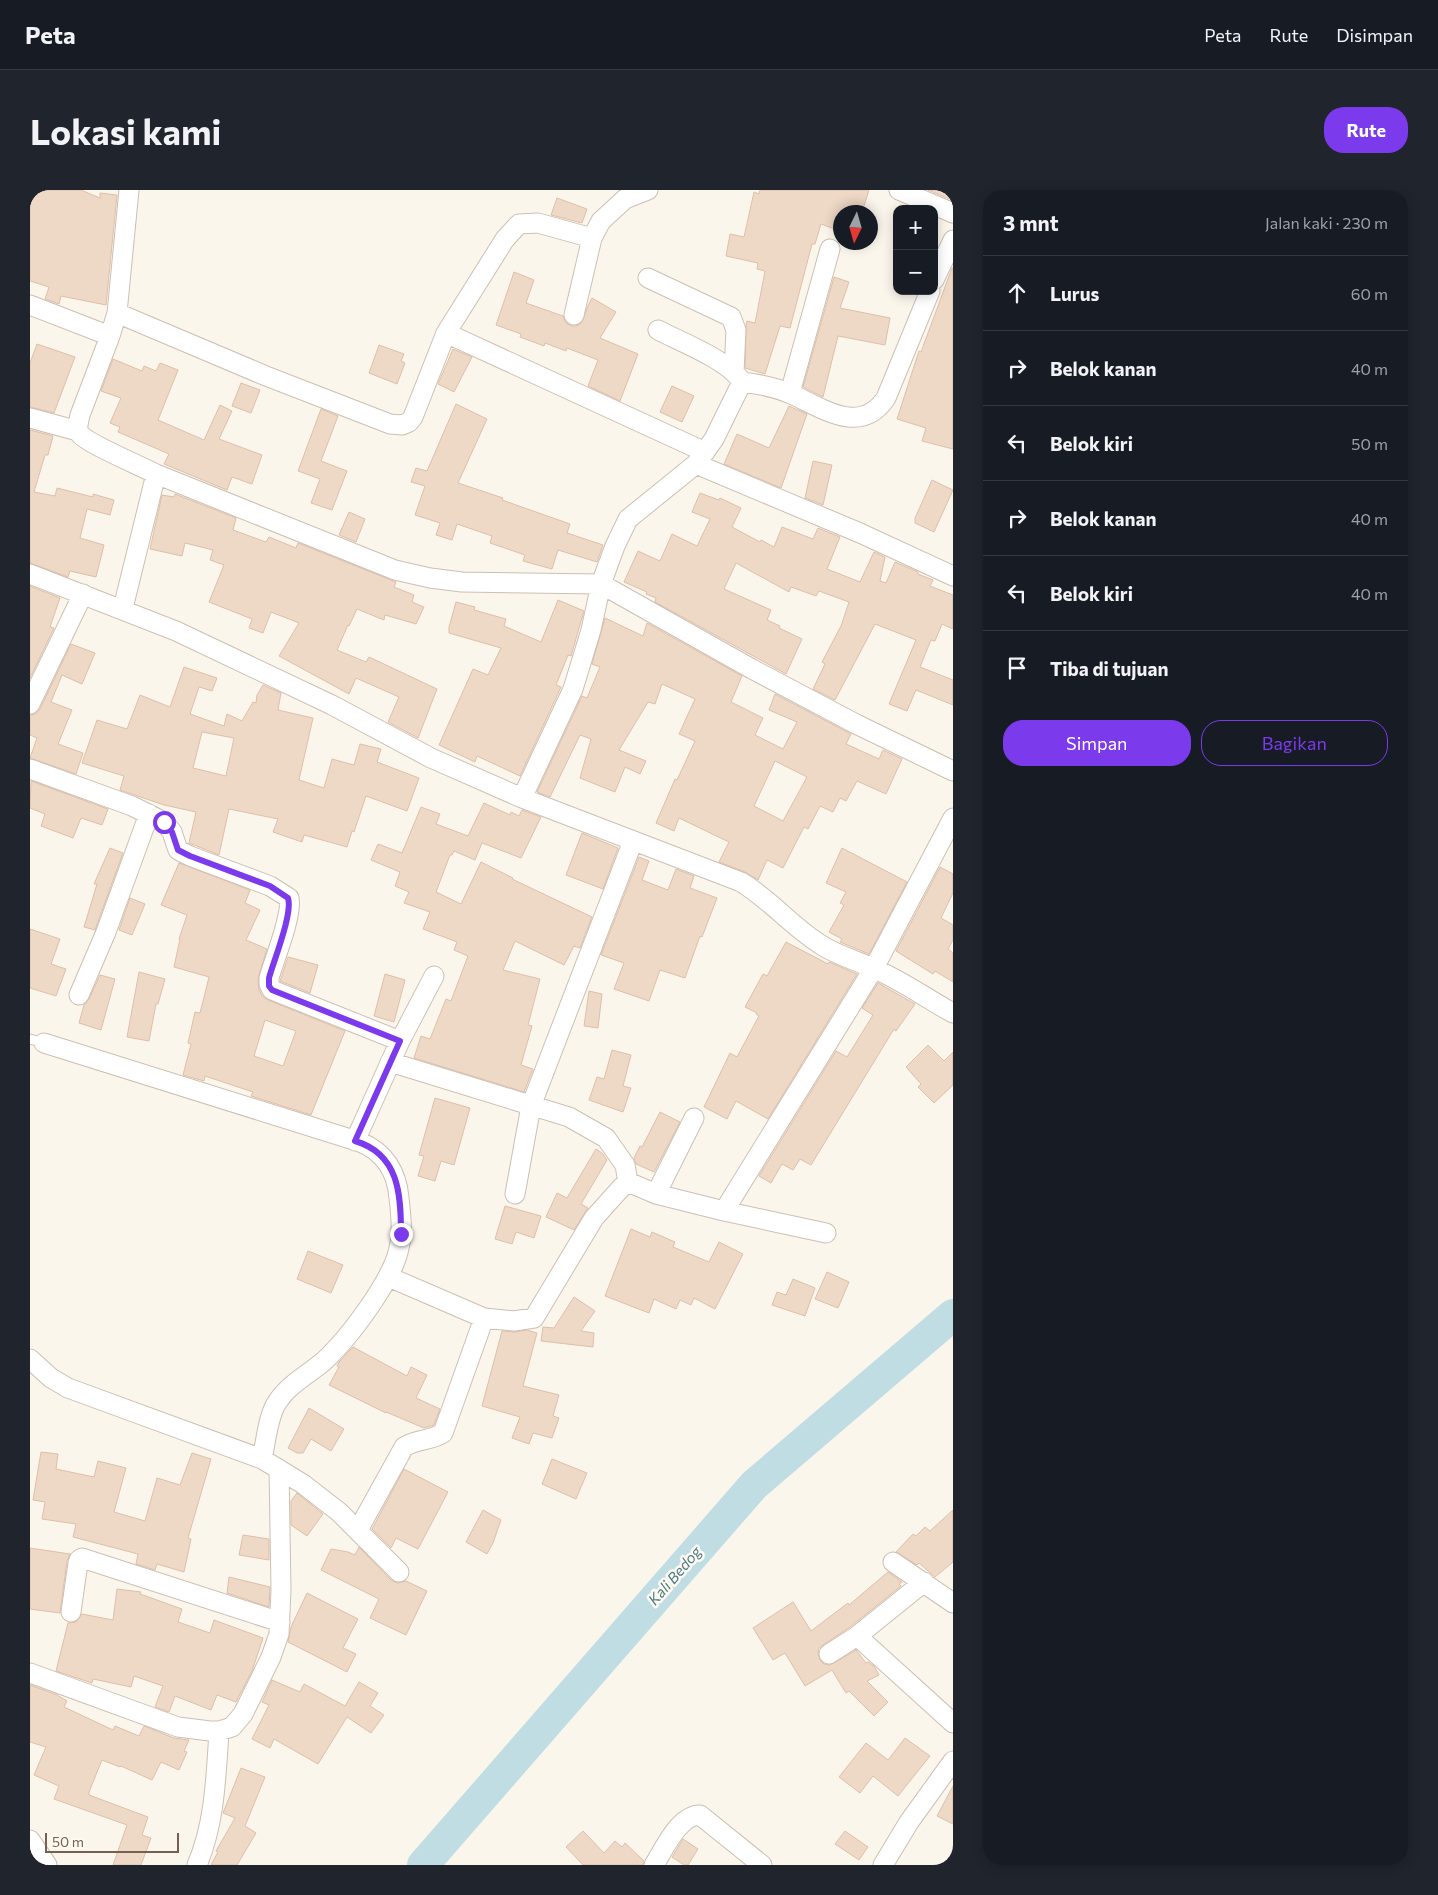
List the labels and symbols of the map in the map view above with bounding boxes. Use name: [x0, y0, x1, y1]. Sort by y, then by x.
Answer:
north arrow: [833, 205, 878, 250]
route start: [153, 811, 176, 834]
route end: [390, 1223, 413, 1246]
water label: Kali Bedog: [644, 1542, 705, 1608]
scale bar: [45, 1830, 179, 1853]

